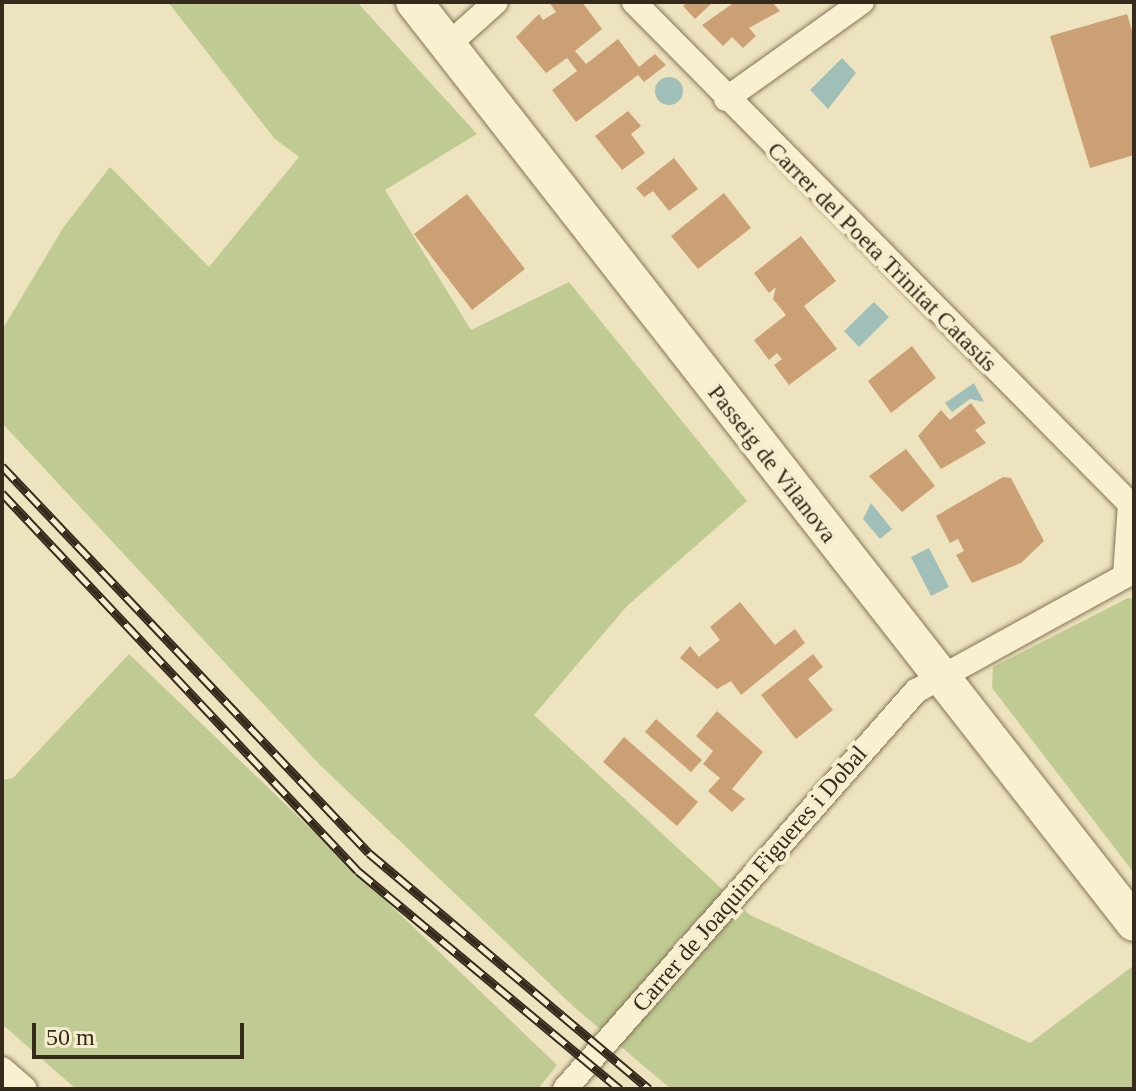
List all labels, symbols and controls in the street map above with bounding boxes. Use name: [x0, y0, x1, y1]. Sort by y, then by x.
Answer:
street label: Carrer del Poeta Trinitat Catasús: [761, 136, 1003, 378]
street label: Passeig de Vilanova: [701, 379, 843, 549]
street label: Carrer de Joaquim Figueres i Dobal: [627, 740, 873, 1018]
scale bar: [36, 1007, 248, 1057]
text: 50 m: [46, 1024, 95, 1050]

